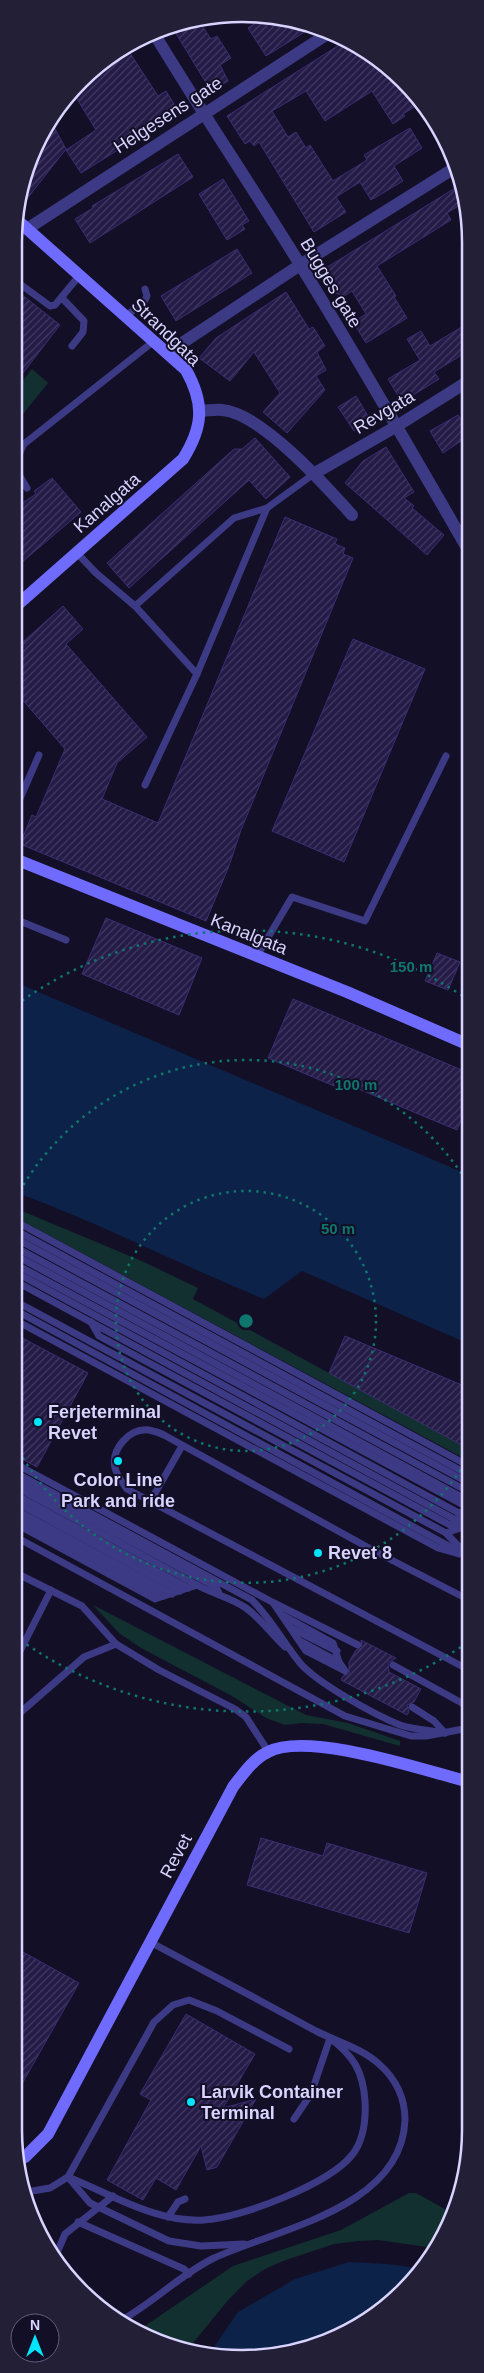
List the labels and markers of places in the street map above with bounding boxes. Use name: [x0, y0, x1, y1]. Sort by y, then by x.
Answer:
centre of rings: [237, 1312, 255, 1330]
place label: Ferjeterminal Revet: [48, 1402, 161, 1443]
marker: Ferjeterminal Revet: [32, 1416, 44, 1428]
marker: Color Line Park and ride: [112, 1455, 124, 1467]
place label: Color Line Park and ride: [61, 1470, 175, 1511]
place label: Revet 8: [328, 1543, 392, 1563]
marker: Revet 8: [312, 1547, 324, 1559]
place label: Larvik Container Terminal: [201, 2082, 343, 2123]
marker: Larvik Container Terminal: [185, 2096, 197, 2108]

